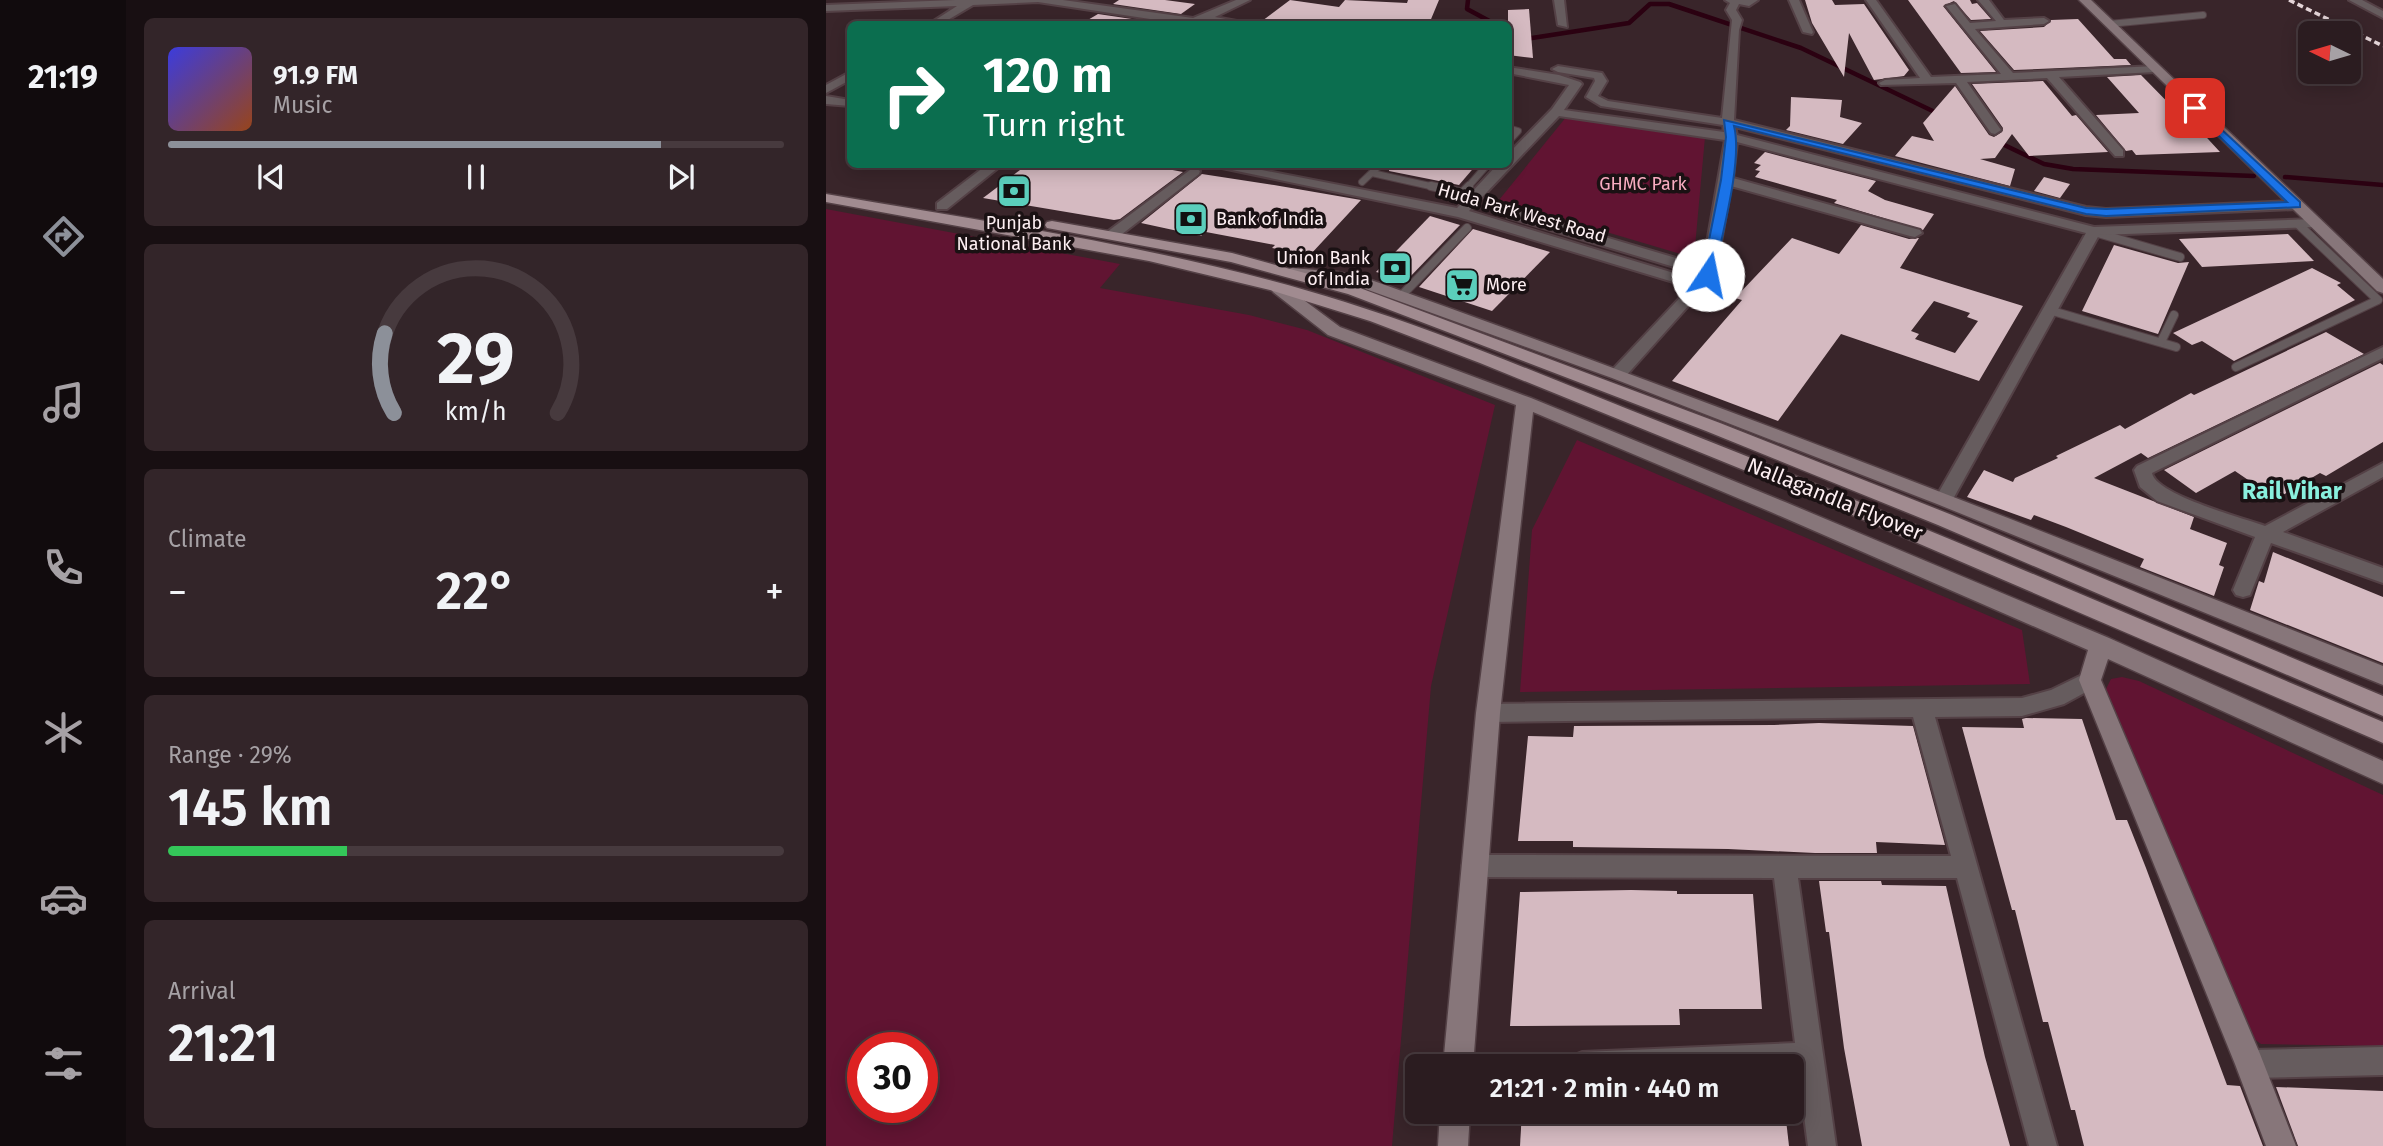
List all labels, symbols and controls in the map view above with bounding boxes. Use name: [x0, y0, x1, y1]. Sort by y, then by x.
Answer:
north arrow: [2298, 21, 2361, 84]
map controls: [2298, 21, 2361, 84]
text: 120 m: [983, 46, 1113, 105]
icon: right: [868, 49, 959, 140]
text: 21:19: [28, 58, 98, 96]
text: 91.9 FM: [273, 60, 358, 91]
pin: [2165, 78, 2225, 138]
icon: arrive: [2176, 89, 2214, 127]
text: Music: [273, 91, 333, 119]
text: Turn right: [983, 106, 1125, 144]
icon: previous: [252, 158, 290, 196]
icon: pause: [457, 158, 495, 196]
icon: next: [662, 158, 700, 196]
bank icon: Punjab National Bank: [995, 172, 1033, 210]
park label: GHMC Park: [1599, 173, 1688, 195]
street label: Huda Park West Road: [1435, 178, 1609, 248]
bank icon: Bank of India: [1172, 200, 1210, 238]
place label: Bank of India: [1216, 208, 1324, 230]
icon: directions: [39, 212, 88, 261]
place label: Punjab National Bank: [957, 212, 1072, 255]
position arrow: [1671, 238, 1745, 312]
place label: Union Bank of India: [1276, 247, 1371, 290]
bank icon: Union Bank of India: [1376, 249, 1414, 287]
supermarket icon: More: [1443, 266, 1481, 304]
place label: More: [1486, 274, 1527, 296]
text: 29: [437, 316, 515, 403]
icon: music: [39, 378, 88, 427]
text: km/h: [445, 397, 507, 427]
street label: Nallagandla Flyover: [1743, 452, 1927, 546]
district label: Rail Vihar: [2242, 477, 2343, 505]
text: Climate: [168, 525, 247, 553]
icon: phone: [39, 543, 88, 592]
text: 22°: [436, 560, 516, 623]
text: −: [168, 569, 187, 615]
text: +: [765, 569, 784, 615]
icon: climate: [39, 708, 88, 757]
text: Range · 29%: [168, 741, 292, 769]
text: 145 km: [168, 776, 333, 839]
icon: car: [39, 874, 88, 923]
text: Arrival: [168, 977, 235, 1005]
text: 21:21: [168, 1012, 279, 1075]
speed limit sign: 30: [847, 1032, 938, 1123]
icon: filters: [39, 1039, 88, 1088]
text: 21:21 · 2 min · 440 m: [1490, 1073, 1719, 1104]

